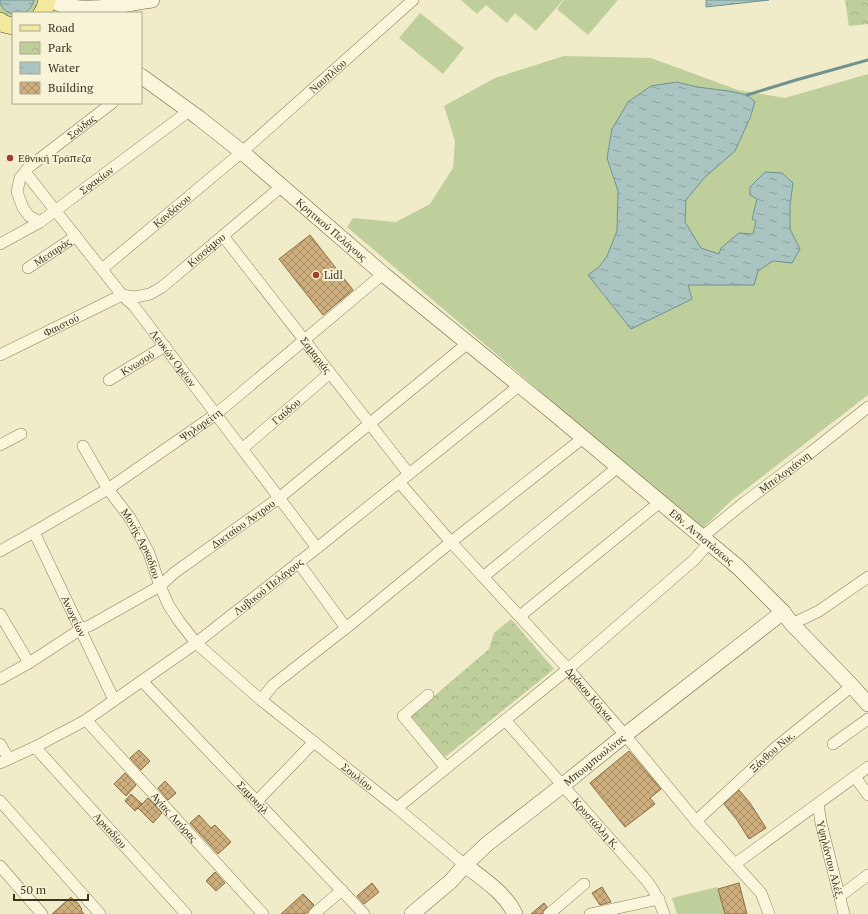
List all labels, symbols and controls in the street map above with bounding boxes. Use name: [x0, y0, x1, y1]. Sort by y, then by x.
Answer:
legend: [12, 12, 142, 104]
text: Road: [48, 20, 75, 35]
text: Park: [48, 40, 73, 55]
street label: Ναυπλίου: [306, 55, 350, 96]
text: Water: [48, 60, 80, 75]
text: Building: [48, 80, 94, 95]
street label: Σούδας: [64, 111, 99, 142]
place label: Εθνική Τράπεζα: [18, 151, 91, 165]
marker: Εθνική Τράπεζα: [5, 153, 15, 163]
street label: Σφακίων: [76, 163, 116, 197]
street label: Κανδάνου: [150, 190, 194, 231]
street label: Κρητικού Πελάγους: [293, 195, 371, 265]
street label: Κισσάμου: [184, 229, 229, 270]
street label: Μεσαράς: [31, 234, 74, 269]
place label: Lidl: [324, 268, 343, 282]
marker: Lidl: [311, 270, 321, 280]
street label: Φαιστού: [41, 310, 82, 340]
street label: Λευκών Ορέων: [147, 326, 200, 390]
street label: Σαμαριάς: [297, 334, 335, 377]
street label: Κνωσού: [118, 347, 157, 378]
street label: Γαύδου: [269, 394, 304, 427]
street label: Ψηλορείτη: [177, 405, 224, 444]
street label: Μπελογιάννη: [756, 448, 813, 496]
street label: Δικταίου Άντρου: [208, 496, 278, 551]
street label: Μονής Αρκαδίου: [118, 505, 164, 581]
street label: Εθν. Αντιστάσεως: [667, 506, 738, 568]
street label: Λυβικού Πελάγους: [230, 554, 306, 618]
street label: Ανωγείων: [58, 593, 90, 639]
street label: Δράκου Κόγκα: [562, 664, 617, 724]
street label: Ξάνθου Νικ.: [746, 728, 798, 775]
street label: Μπουμπουλίνας: [561, 730, 628, 789]
street label: Σουλίου: [339, 760, 376, 794]
street label: Σαμουήλ: [234, 778, 273, 818]
street label: Αγίας Λαύρας: [148, 789, 201, 845]
street label: Κρυστάλλη Κ.: [569, 794, 623, 853]
street label: Αρκαδίου: [90, 809, 130, 851]
street label: Υψηλάντου Αλέξ.: [814, 819, 847, 900]
scale bar: [14, 876, 88, 902]
text: 50 m: [20, 882, 47, 897]

